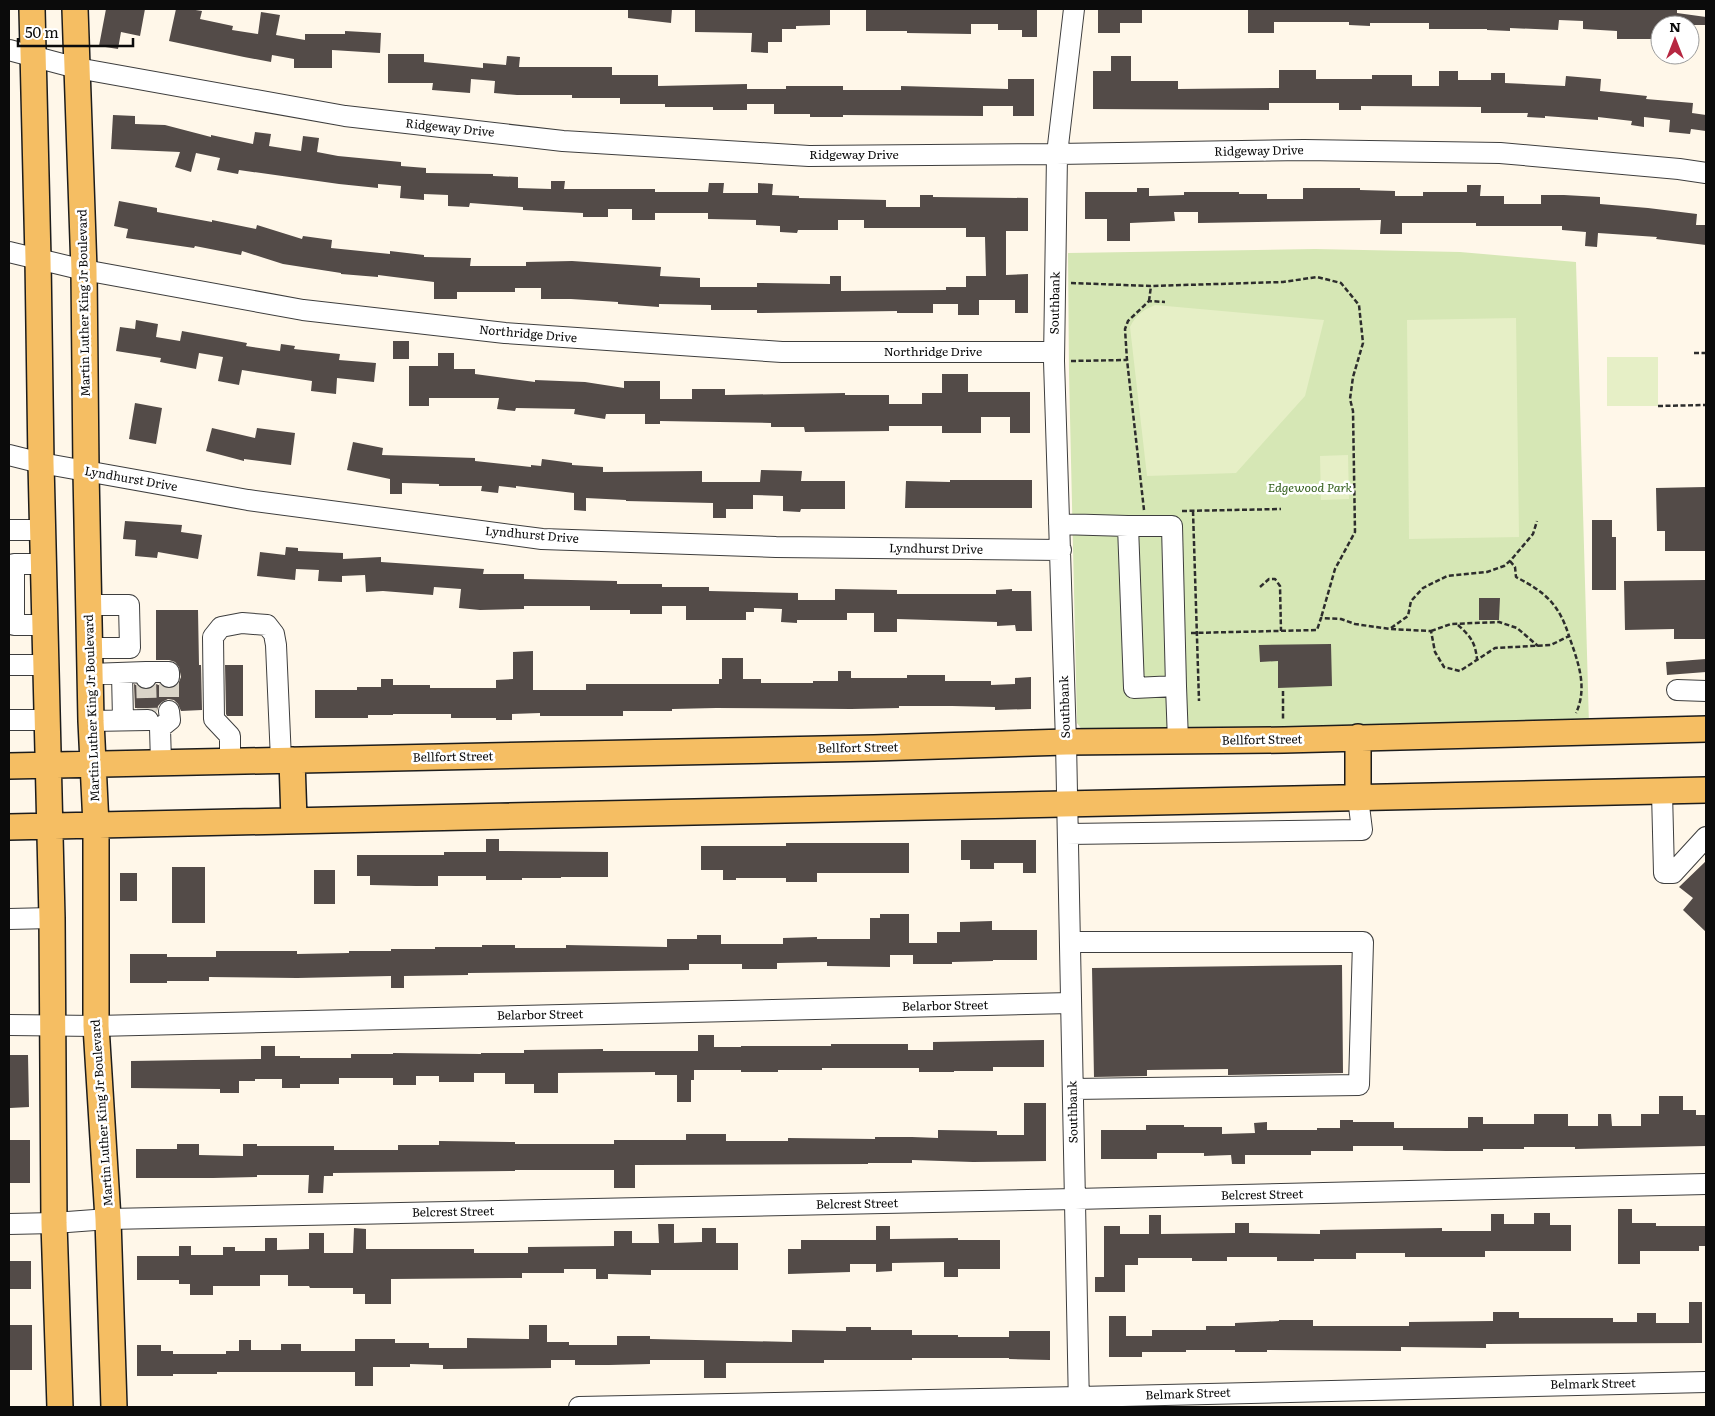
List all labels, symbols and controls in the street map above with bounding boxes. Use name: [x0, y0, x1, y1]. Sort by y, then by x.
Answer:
scale bar: [18, 15, 132, 47]
north arrow: [1650, 15, 1700, 65]
text: N: [1669, 16, 1681, 36]
text: 50 m: [25, 20, 59, 43]
street label: Ridgeway Drive: [405, 113, 496, 141]
street label: Ridgeway Drive: [1214, 140, 1304, 160]
street label: Ridgeway Drive: [809, 145, 899, 163]
street label: Martin Luther King Jr Boulevard: [72, 208, 94, 397]
street label: Southbank: [1044, 271, 1064, 335]
street label: Northridge Drive: [478, 320, 578, 346]
street label: Northridge Drive: [884, 342, 982, 360]
street label: Lyndhurst Drive: [83, 461, 179, 495]
park label: Edgewood Park: [1268, 478, 1353, 496]
street label: Lyndhurst Drive: [484, 521, 580, 547]
street label: Lyndhurst Drive: [889, 538, 983, 558]
street label: Martin Luther King Jr Boulevard: [79, 613, 103, 802]
street label: Southbank: [1054, 675, 1074, 739]
street label: Bellfort Street: [1221, 729, 1303, 749]
street label: Bellfort Street: [817, 737, 899, 757]
street label: Bellfort Street: [412, 746, 494, 766]
street label: Belarbor Street: [902, 995, 988, 1015]
street label: Belarbor Street: [497, 1004, 583, 1024]
street label: Martin Luther King Jr Boulevard: [85, 1018, 117, 1207]
street label: Southbank: [1062, 1080, 1082, 1144]
street label: Belcrest Street: [1221, 1184, 1303, 1204]
street label: Belcrest Street: [816, 1193, 898, 1213]
street label: Belcrest Street: [412, 1201, 494, 1221]
street label: Belmark Street: [1550, 1373, 1636, 1393]
street label: Belmark Street: [1145, 1383, 1231, 1403]

